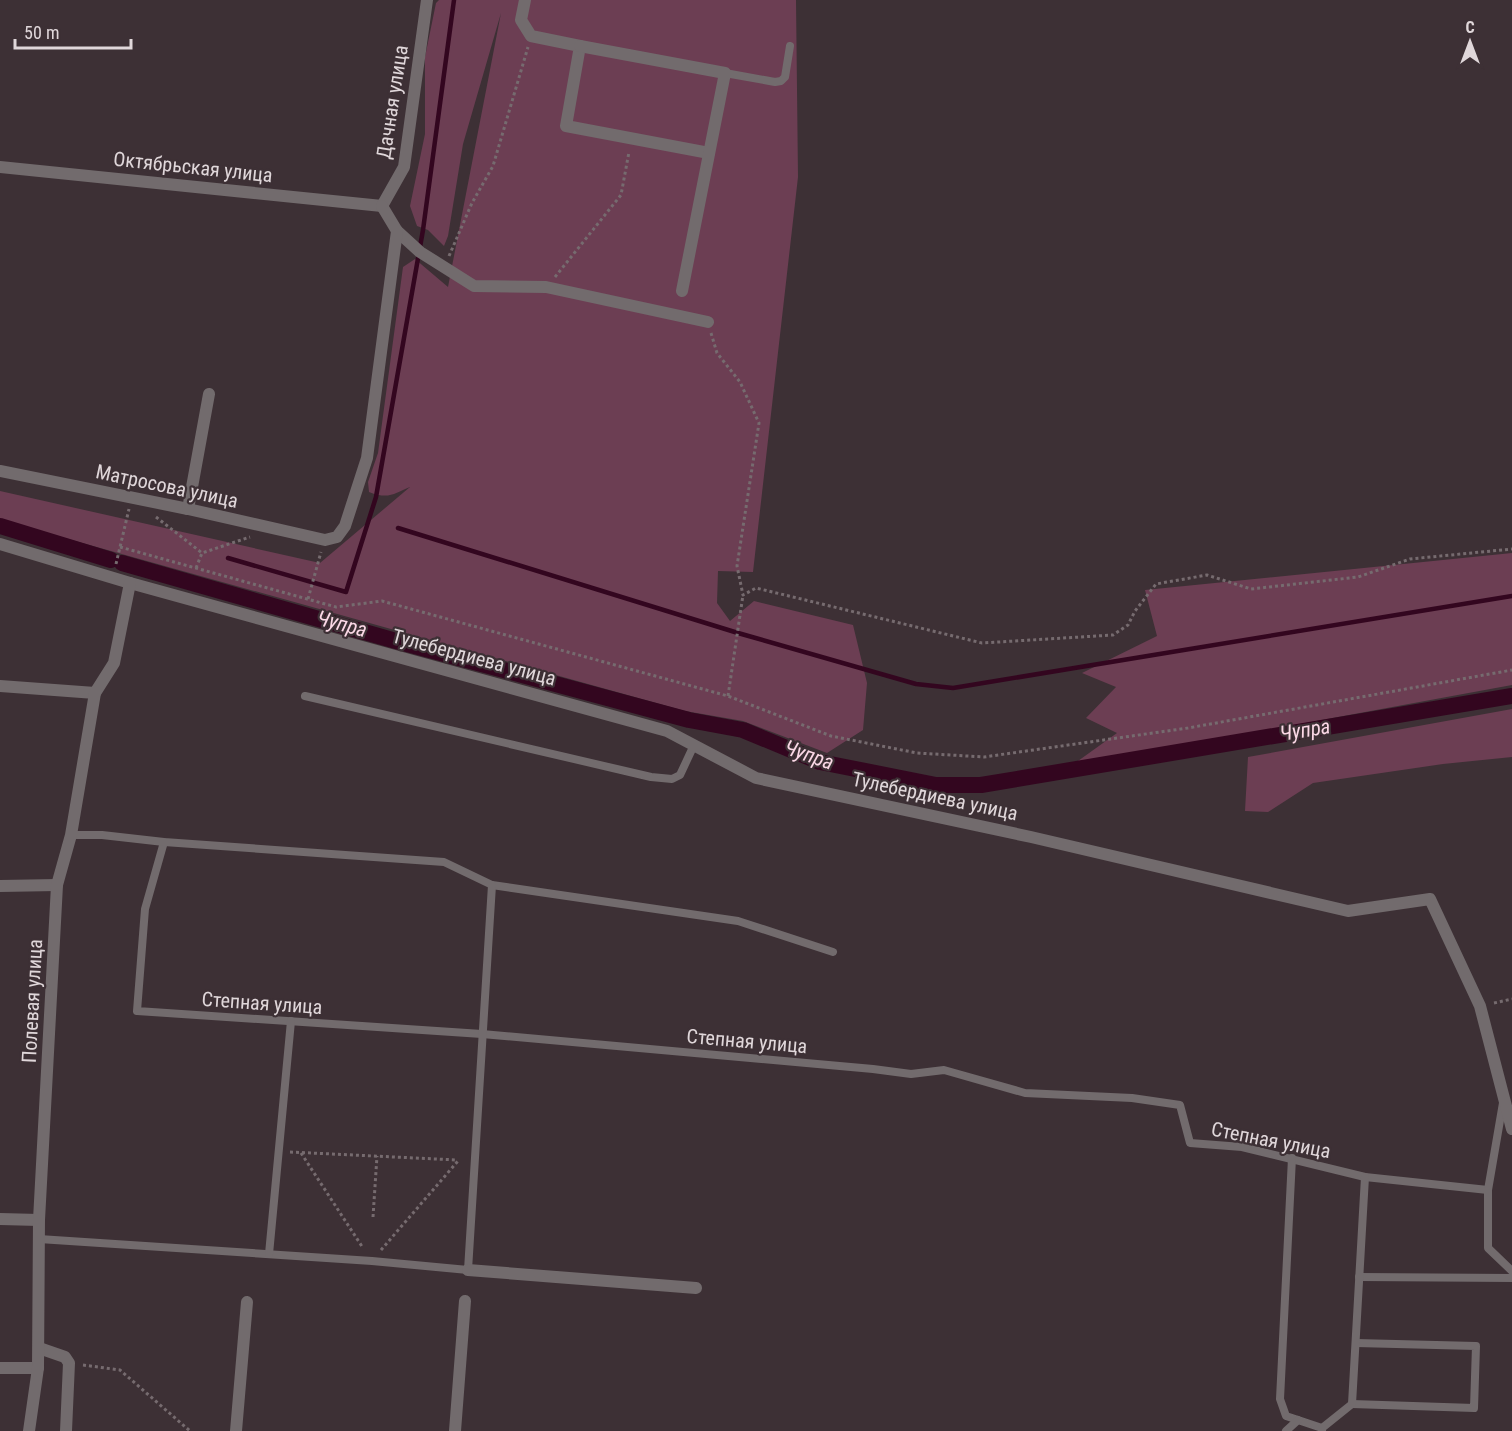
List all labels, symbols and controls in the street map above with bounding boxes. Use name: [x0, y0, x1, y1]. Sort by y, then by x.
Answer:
scale bar: [15, 12, 130, 50]
north arrow: [1440, 12, 1500, 72]
text: С: [1465, 18, 1475, 37]
text: 50 m: [24, 22, 59, 43]
street label: Дачная улица: [371, 43, 413, 161]
street label: Октябрьская улица: [112, 147, 274, 187]
street label: Матросова улица: [94, 459, 240, 513]
water label: Чупра: [314, 606, 370, 642]
street label: Тулебердиева улица: [389, 624, 559, 690]
water label: Чупра: [1278, 714, 1332, 746]
water label: Чупра: [781, 735, 837, 775]
street label: Тулебердиева улица: [850, 767, 1020, 825]
street label: Полевая улица: [17, 938, 47, 1064]
street label: Степная улица: [201, 987, 323, 1019]
street label: Степная улица: [686, 1024, 808, 1058]
street label: Степная улица: [1209, 1117, 1333, 1163]

